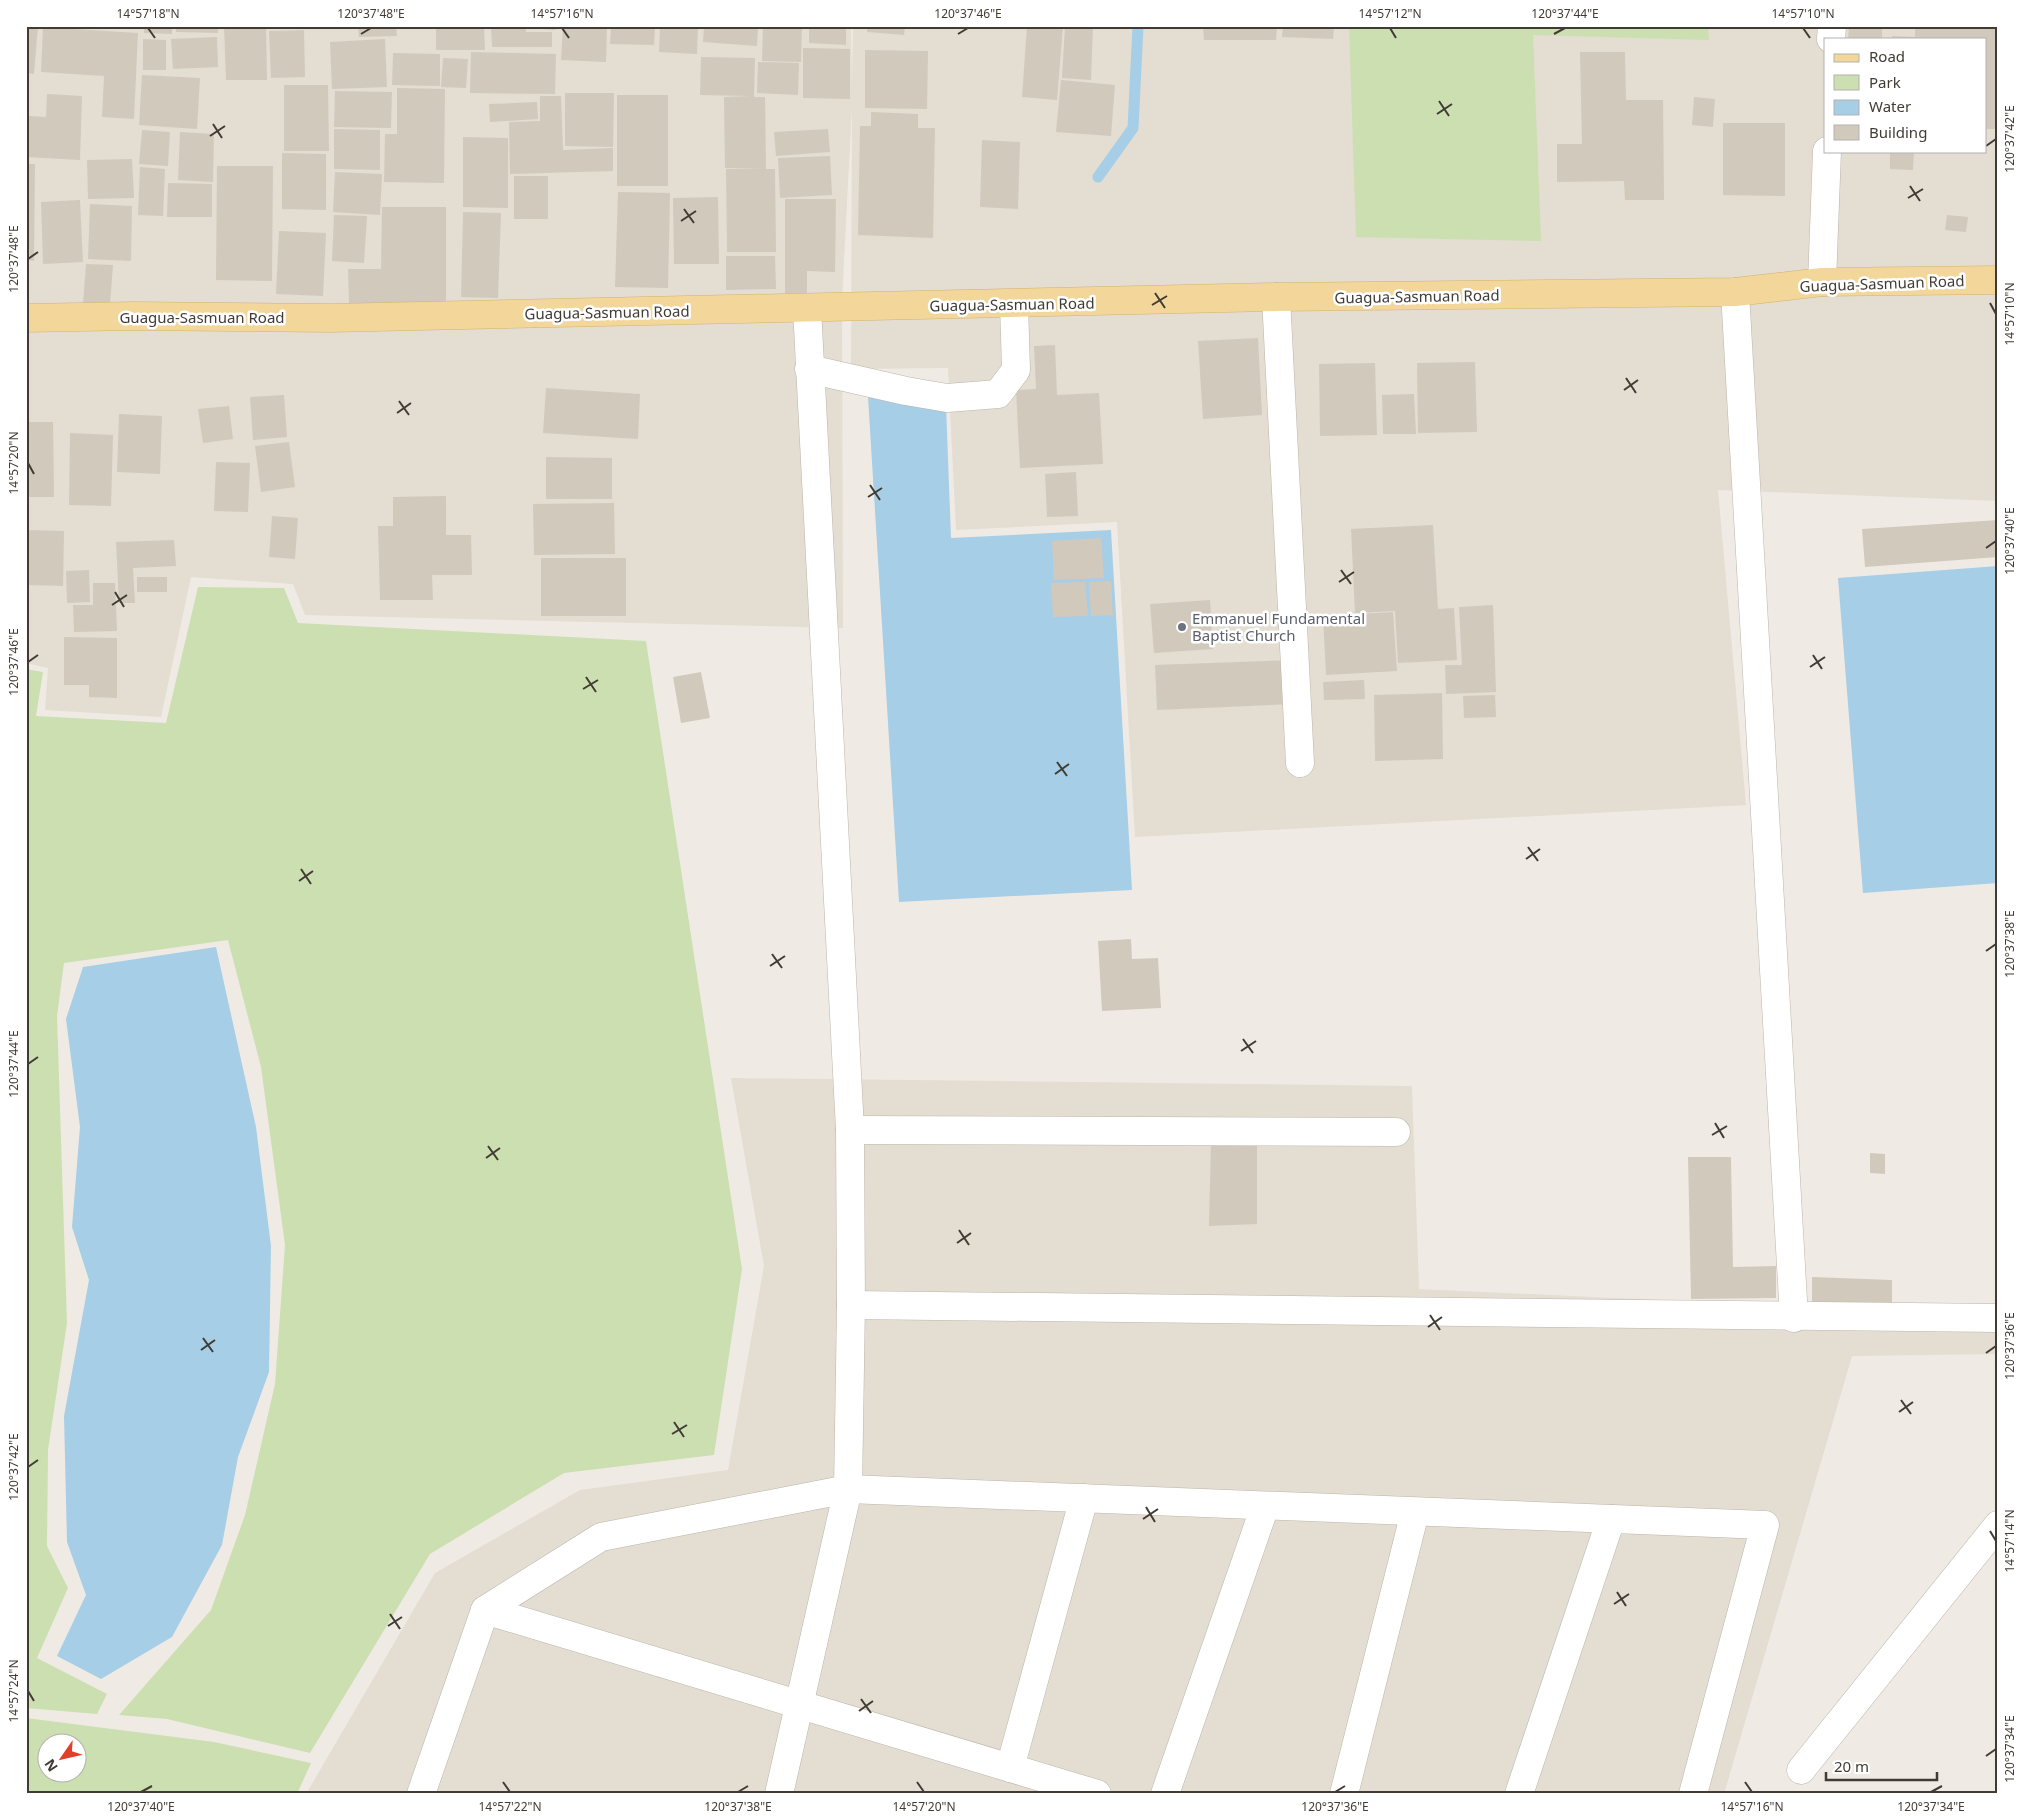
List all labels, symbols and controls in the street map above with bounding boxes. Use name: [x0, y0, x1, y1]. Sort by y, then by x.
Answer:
text: 14°57'18"N: [116, 5, 180, 22]
text: 120°37'48"E: [337, 5, 405, 22]
text: 14°57'16"N: [530, 5, 594, 22]
text: 120°37'46"E: [934, 5, 1002, 22]
text: 14°57'12"N: [1358, 5, 1422, 22]
text: 120°37'44"E: [1531, 5, 1599, 22]
text: 14°57'10"N: [1771, 5, 1835, 22]
legend: [1824, 38, 1986, 152]
text: Road: [1869, 46, 1905, 66]
text: Park: [1869, 72, 1901, 92]
text: Water: [1869, 96, 1911, 116]
text: 120°37'42"E: [2001, 105, 2018, 173]
text: Building: [1869, 122, 1927, 142]
text: 120°37'48"E: [5, 225, 22, 293]
street label: Guagua-Sasmuan Road: [1799, 270, 1965, 296]
text: 14°57'10"N: [2001, 282, 2018, 346]
street label: Guagua-Sasmuan Road: [1334, 285, 1500, 307]
street label: Guagua-Sasmuan Road: [929, 293, 1095, 315]
street label: Guagua-Sasmuan Road: [524, 301, 690, 323]
street label: Guagua-Sasmuan Road: [119, 307, 285, 327]
text: 14°57'20"N: [5, 431, 22, 495]
text: 120°37'40"E: [2001, 507, 2018, 575]
place label: Emmanuel Fundamental Baptist Church: [1192, 608, 1365, 645]
marker: Emmanuel Fundamental Baptist Church: [1176, 621, 1188, 633]
text: 120°37'46"E: [5, 628, 22, 696]
text: 120°37'38"E: [2001, 910, 2018, 978]
text: 120°37'44"E: [5, 1030, 22, 1098]
text: 120°37'36"E: [2001, 1312, 2018, 1380]
text: 120°37'42"E: [5, 1433, 22, 1501]
text: 14°57'14"N: [2001, 1509, 2018, 1573]
text: 14°57'24"N: [5, 1659, 22, 1723]
text: 120°37'34"E: [2001, 1715, 2018, 1783]
north arrow: [38, 1732, 88, 1782]
scale bar: [1826, 1750, 1938, 1782]
text: N: [40, 1756, 62, 1776]
text: 20 m: [1834, 1756, 1869, 1776]
text: 120°37'40"E: [107, 1798, 175, 1815]
text: 14°57'22"N: [478, 1798, 542, 1815]
text: 120°37'38"E: [704, 1798, 772, 1815]
text: 14°57'20"N: [892, 1798, 956, 1815]
text: 120°37'36"E: [1301, 1798, 1369, 1815]
text: 14°57'16"N: [1720, 1798, 1784, 1815]
text: 120°37'34"E: [1897, 1798, 1965, 1815]

